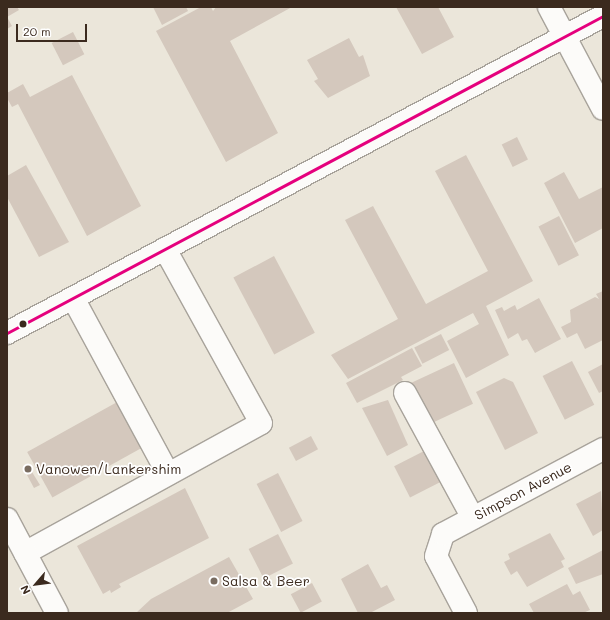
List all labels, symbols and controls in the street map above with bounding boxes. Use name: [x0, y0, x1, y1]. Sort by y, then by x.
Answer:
scale bar: [18, 16, 89, 42]
text: 20 m: [23, 23, 51, 39]
unlabelled marker: [18, 319, 28, 329]
street label: Simpson Avenue: [471, 458, 575, 524]
place label: Vanowen/Lankershim: [36, 461, 182, 477]
marker: Vanowen/Lankershim: [23, 464, 33, 474]
north arrow: [16, 564, 56, 604]
place label: Salsa & Beer: [222, 573, 310, 589]
marker: Salsa & Beer: [209, 576, 219, 586]
text: N: [16, 583, 34, 597]

